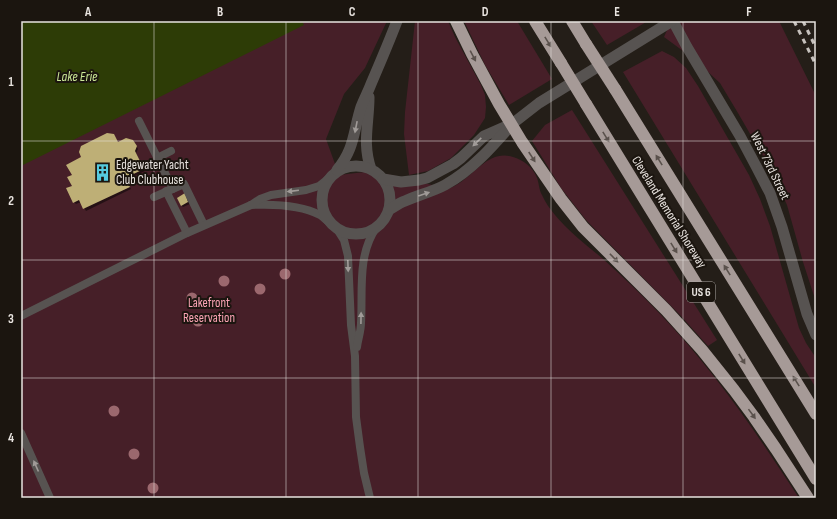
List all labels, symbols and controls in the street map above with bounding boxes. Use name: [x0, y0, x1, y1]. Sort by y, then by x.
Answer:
text: A: [84, 4, 92, 20]
text: B: [217, 4, 223, 20]
text: C: [349, 4, 356, 20]
text: D: [482, 4, 489, 20]
text: E: [614, 4, 620, 20]
text: F: [746, 4, 752, 20]
one-way arrow: [544, 36, 551, 48]
one-way arrow: [469, 50, 476, 62]
water label: Lake Erie: [57, 68, 98, 85]
text: 1: [8, 74, 14, 90]
one-way arrow: [353, 121, 359, 133]
street label: West 73rd Street: [747, 130, 793, 202]
one-way arrow: [602, 132, 610, 142]
one-way arrow: [472, 137, 482, 147]
one-way arrow: [529, 151, 536, 163]
street label: Cleveland Memorial Shoreway: [628, 153, 710, 271]
one-way arrow: [655, 155, 663, 165]
place label: Edgewater Yacht Club Clubhouse: [116, 157, 189, 188]
building icon: Edgewater Yacht Club Clubhouse: [93, 162, 113, 182]
one-way arrow: [287, 188, 299, 194]
one-way arrow: [418, 190, 430, 196]
text: 2: [8, 193, 14, 209]
one-way arrow: [670, 243, 678, 253]
one-way arrow: [609, 253, 619, 263]
one-way arrow: [345, 260, 352, 272]
one-way arrow: [723, 265, 731, 275]
road number: US 6: [687, 282, 715, 302]
park label: Lakefront Reservation: [183, 295, 235, 326]
text: 3: [8, 311, 14, 327]
one-way arrow: [358, 311, 364, 324]
one-way arrow: [738, 354, 746, 364]
one-way arrow: [792, 375, 799, 387]
one-way arrow: [748, 409, 756, 420]
text: 4: [8, 430, 14, 446]
one-way arrow: [33, 460, 39, 471]

